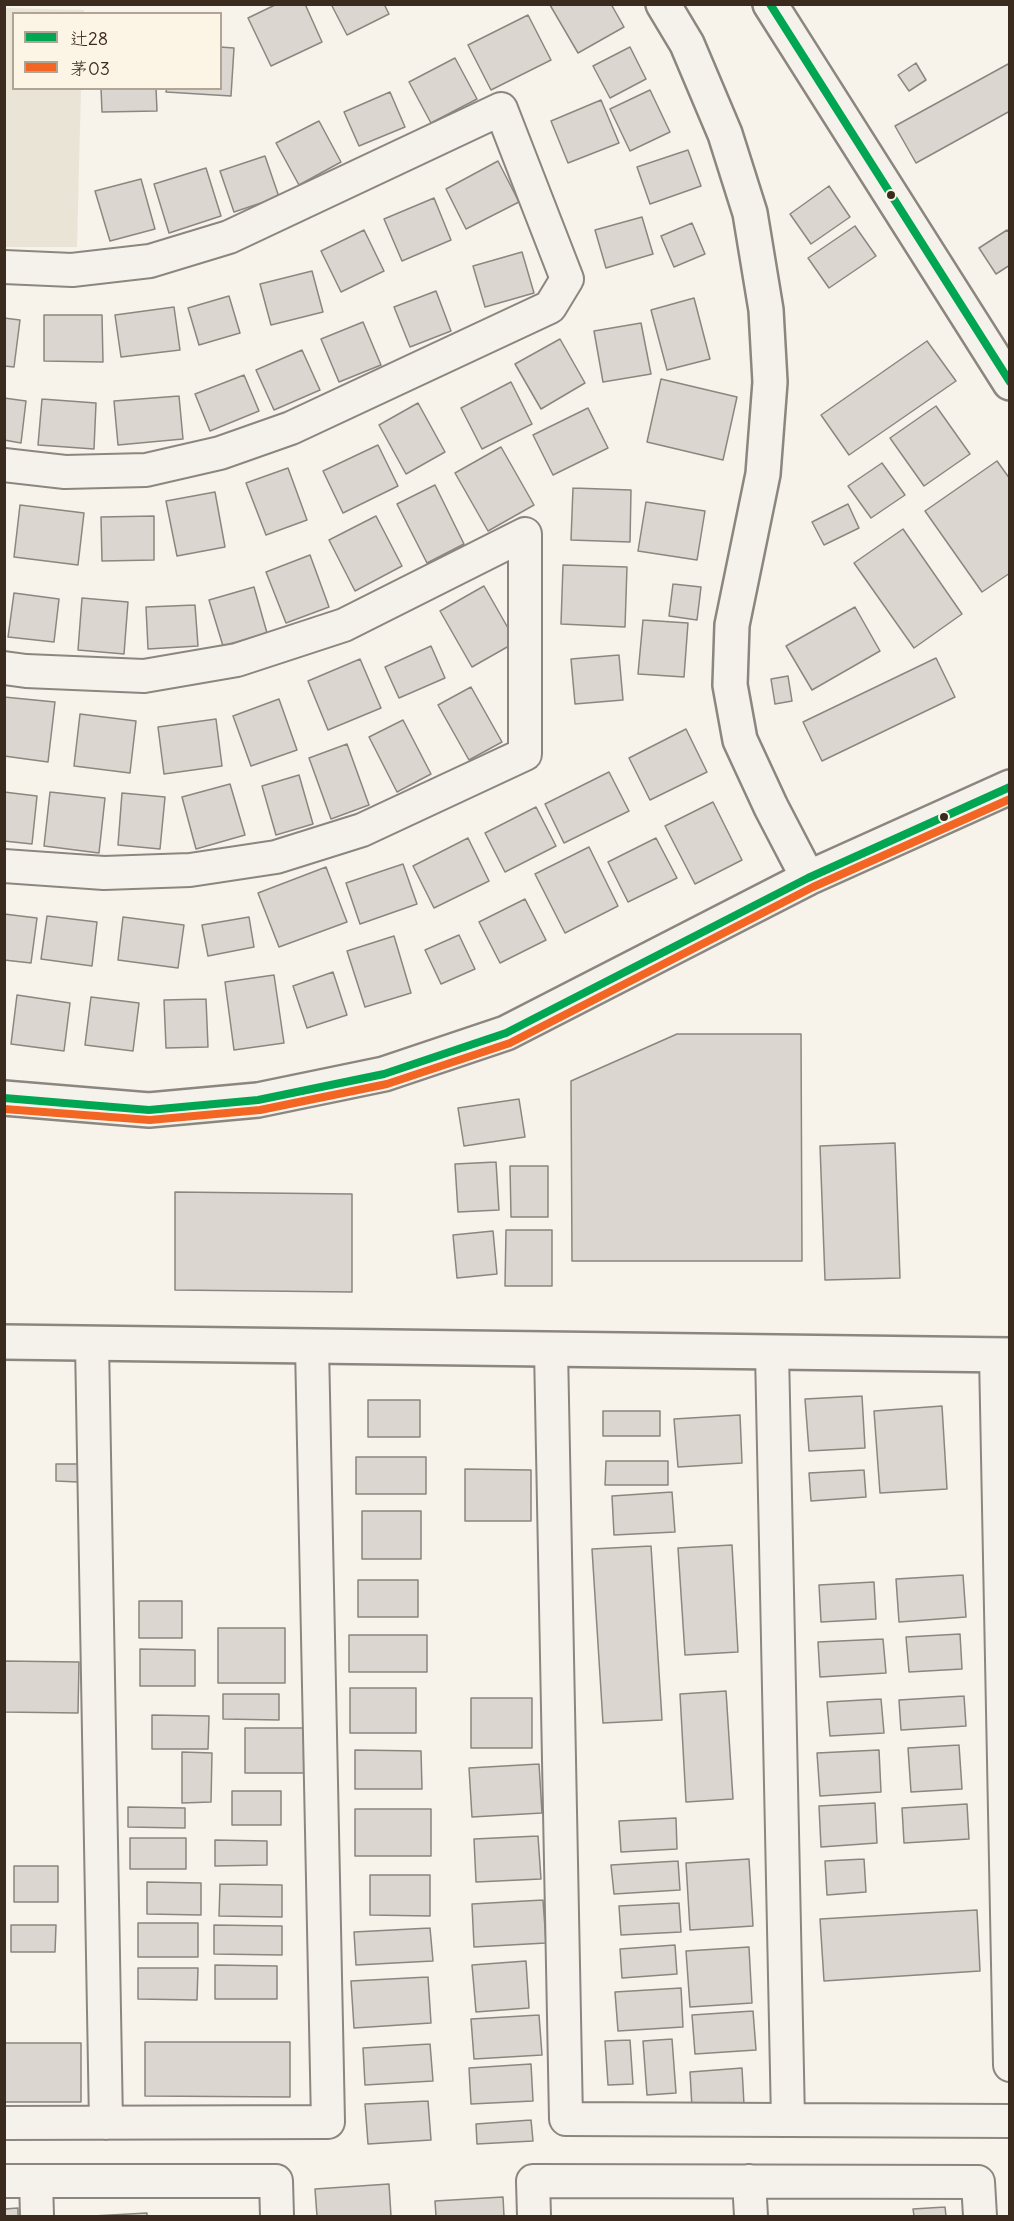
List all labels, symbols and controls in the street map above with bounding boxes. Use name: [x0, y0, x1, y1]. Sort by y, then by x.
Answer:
legend: [12, 12, 222, 90]
text: 辻28: [70, 27, 108, 50]
text: 茅03: [70, 57, 110, 80]
unlabelled marker: [885, 189, 897, 201]
unlabelled marker: [938, 811, 950, 823]

